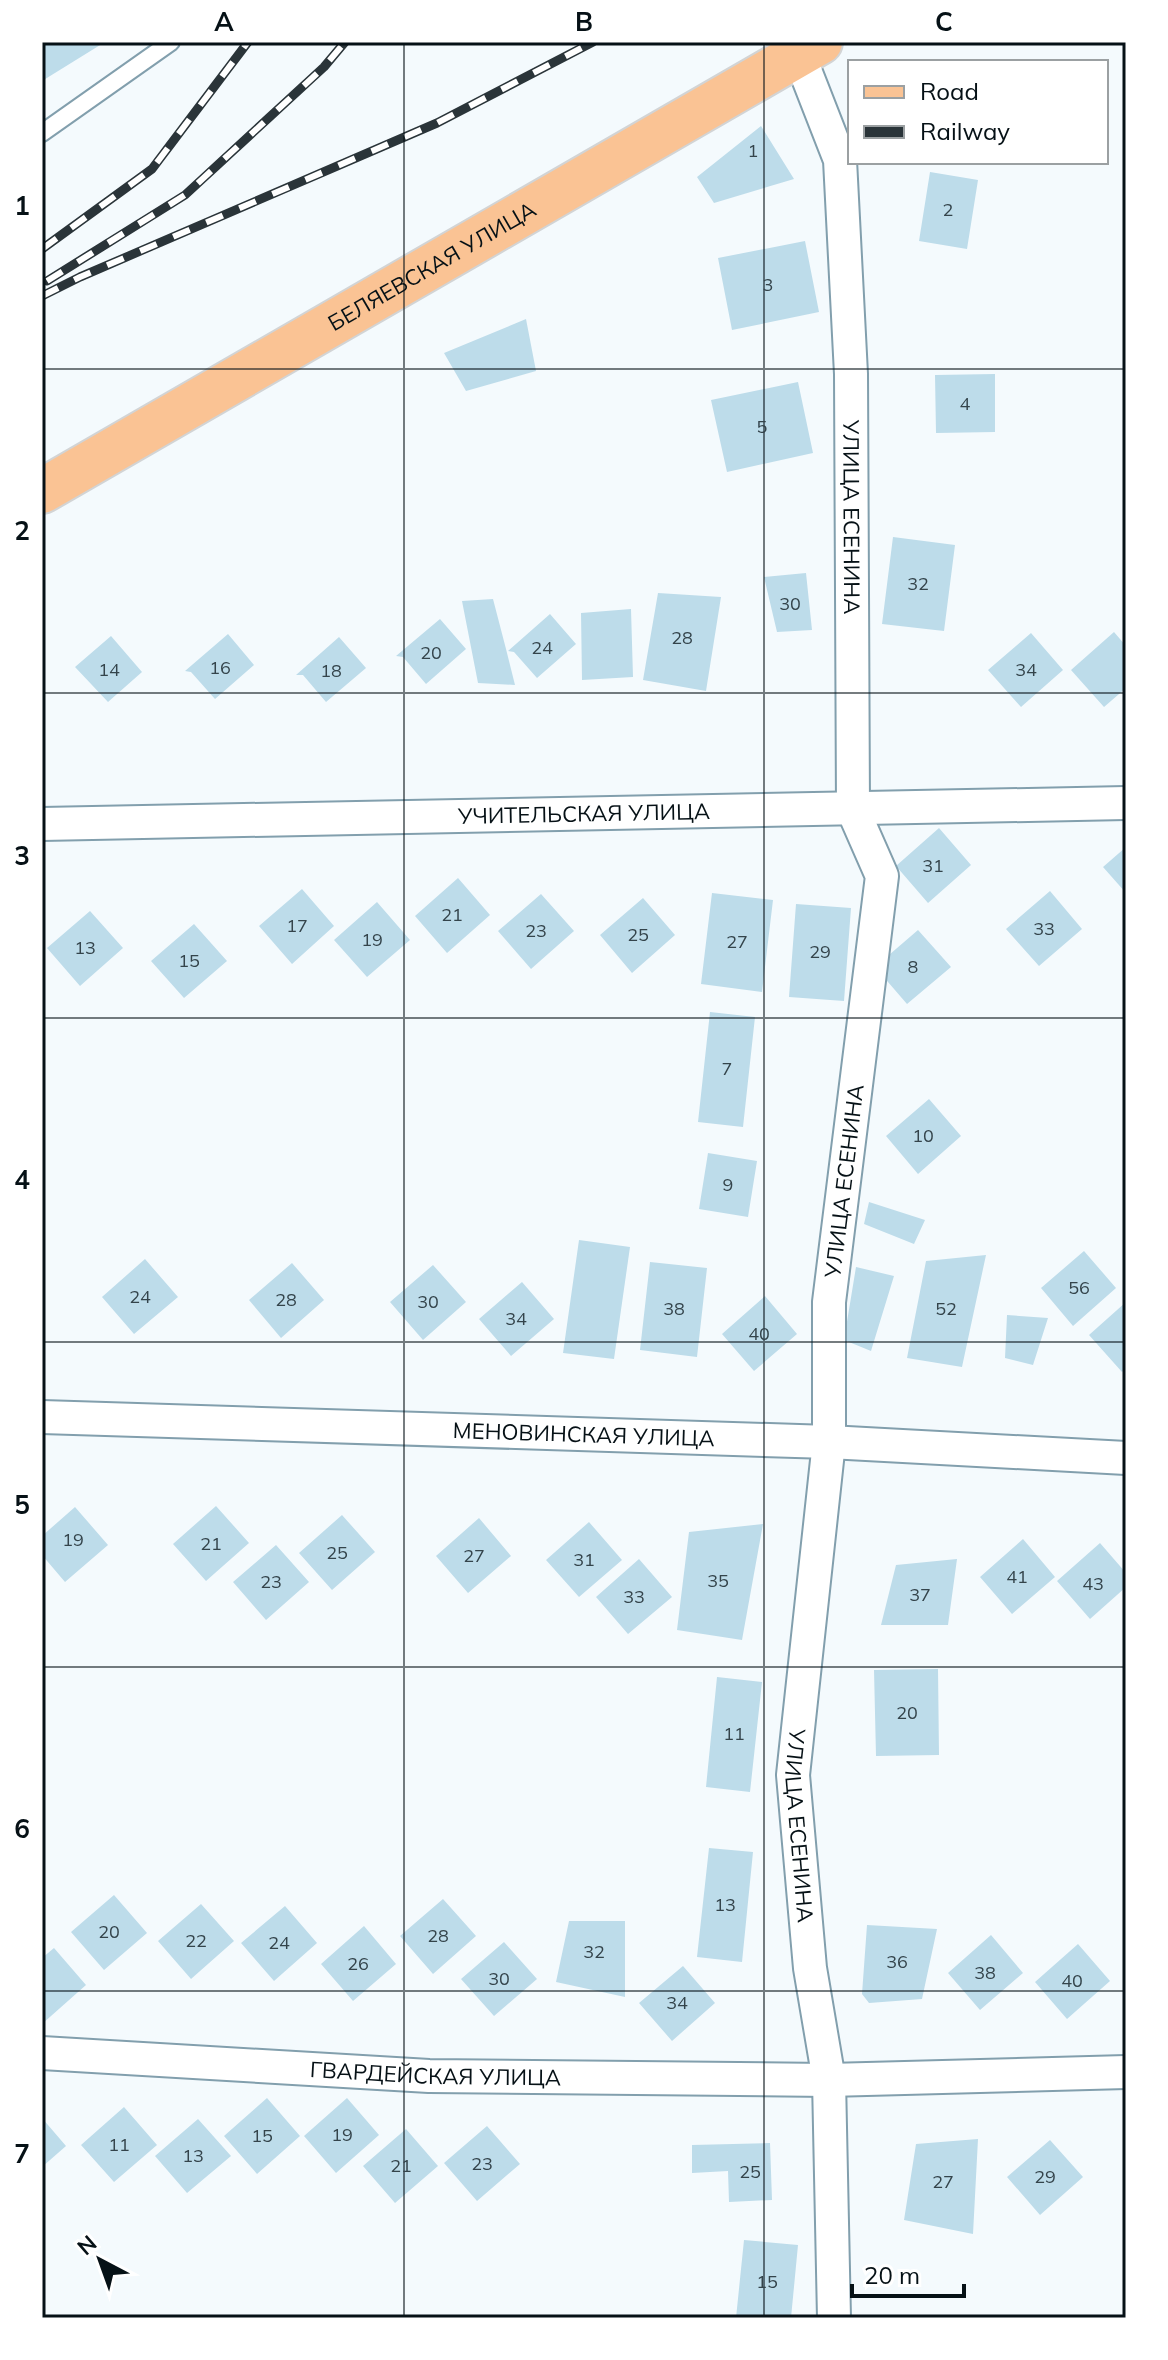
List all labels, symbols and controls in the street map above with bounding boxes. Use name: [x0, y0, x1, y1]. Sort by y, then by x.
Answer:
text: A: [214, 5, 234, 38]
text: B: [575, 5, 593, 38]
text: C: [935, 5, 953, 38]
legend: [848, 60, 1108, 164]
text: Road: [920, 76, 979, 106]
text: Railway: [920, 116, 1010, 146]
house number: 1: [748, 139, 758, 162]
text: 1: [14, 189, 30, 222]
street label: БЕЛЯЕВСКАЯ УЛИЦА: [323, 195, 541, 337]
house number: 2: [943, 198, 953, 221]
house number: 3: [763, 273, 773, 296]
house number: 4: [960, 392, 971, 415]
house number: 5: [757, 415, 768, 438]
street label: УЛИЦА ЕСЕНИНА: [837, 419, 866, 614]
text: 2: [14, 514, 30, 547]
house number: 32: [907, 572, 929, 595]
house number: 30: [779, 592, 801, 615]
house number: 28: [671, 626, 693, 649]
house number: 24: [531, 636, 553, 659]
house number: 20: [420, 641, 442, 664]
house number: 16: [209, 656, 231, 679]
house number: 14: [98, 658, 120, 681]
house number: 34: [1015, 658, 1037, 681]
house number: 18: [320, 659, 342, 682]
street label: УЧИТЕЛЬСКАЯ УЛИЦА: [457, 797, 710, 830]
text: 3: [14, 839, 30, 872]
house number: 31: [922, 854, 944, 877]
house number: 21: [441, 903, 463, 926]
house number: 17: [286, 914, 308, 937]
house number: 33: [1033, 917, 1055, 940]
house number: 23: [525, 919, 547, 942]
house number: 25: [627, 923, 649, 946]
house number: 19: [361, 928, 383, 951]
house number: 27: [726, 930, 748, 953]
house number: 13: [74, 936, 96, 959]
house number: 29: [809, 940, 831, 963]
house number: 15: [178, 949, 200, 972]
house number: 8: [908, 955, 918, 978]
house number: 7: [722, 1057, 732, 1080]
street label: УЛИЦА ЕСЕНИНА: [818, 1083, 870, 1280]
house number: 10: [912, 1124, 934, 1147]
text: 4: [14, 1163, 30, 1196]
house number: 9: [723, 1173, 733, 1196]
house number: 56: [1068, 1276, 1090, 1299]
house number: 24: [129, 1285, 151, 1308]
house number: 28: [275, 1288, 297, 1311]
house number: 30: [417, 1290, 439, 1313]
house number: 38: [663, 1297, 685, 1320]
house number: 52: [935, 1297, 957, 1320]
house number: 34: [505, 1307, 527, 1330]
house number: 40: [748, 1322, 770, 1345]
street label: МЕНОВИНСКАЯ УЛИЦА: [452, 1416, 715, 1452]
text: 5: [14, 1488, 30, 1521]
house number: 19: [62, 1528, 84, 1551]
house number: 21: [200, 1532, 222, 1555]
house number: 25: [326, 1541, 348, 1564]
house number: 27: [463, 1544, 485, 1567]
house number: 31: [573, 1548, 595, 1571]
house number: 41: [1006, 1565, 1028, 1588]
house number: 35: [707, 1569, 729, 1592]
house number: 23: [260, 1570, 282, 1593]
house number: 43: [1082, 1572, 1104, 1595]
house number: 37: [909, 1583, 931, 1606]
house number: 33: [623, 1585, 645, 1608]
house number: 20: [896, 1701, 918, 1724]
house number: 11: [723, 1722, 745, 1745]
street label: УЛИЦА ЕСЕНИНА: [779, 1726, 820, 1924]
text: 6: [14, 1812, 30, 1845]
house number: 13: [714, 1893, 736, 1916]
house number: 20: [98, 1920, 120, 1943]
house number: 28: [427, 1924, 449, 1947]
house number: 22: [185, 1929, 207, 1952]
house number: 24: [268, 1931, 290, 1954]
house number: 32: [583, 1940, 605, 1963]
house number: 36: [886, 1950, 908, 1973]
house number: 26: [347, 1952, 369, 1975]
house number: 38: [974, 1961, 996, 1984]
house number: 30: [488, 1967, 510, 1990]
house number: 40: [1061, 1969, 1083, 1992]
house number: 34: [666, 1991, 688, 2014]
street label: ГВАРДЕЙСКАЯ УЛИЦА: [309, 2055, 561, 2091]
house number: 19: [331, 2123, 353, 2146]
house number: 15: [251, 2124, 273, 2147]
house number: 11: [108, 2133, 130, 2156]
text: 7: [14, 2137, 30, 2170]
house number: 13: [182, 2144, 204, 2167]
house number: 23: [471, 2152, 493, 2175]
house number: 21: [390, 2154, 412, 2177]
house number: 25: [739, 2160, 761, 2183]
house number: 29: [1034, 2165, 1056, 2188]
house number: 27: [932, 2170, 954, 2193]
north arrow: [60, 2220, 140, 2300]
text: N: [71, 2229, 102, 2261]
scale bar: [852, 2248, 964, 2298]
text: 20 m: [864, 2260, 920, 2290]
house number: 15: [756, 2270, 778, 2293]

